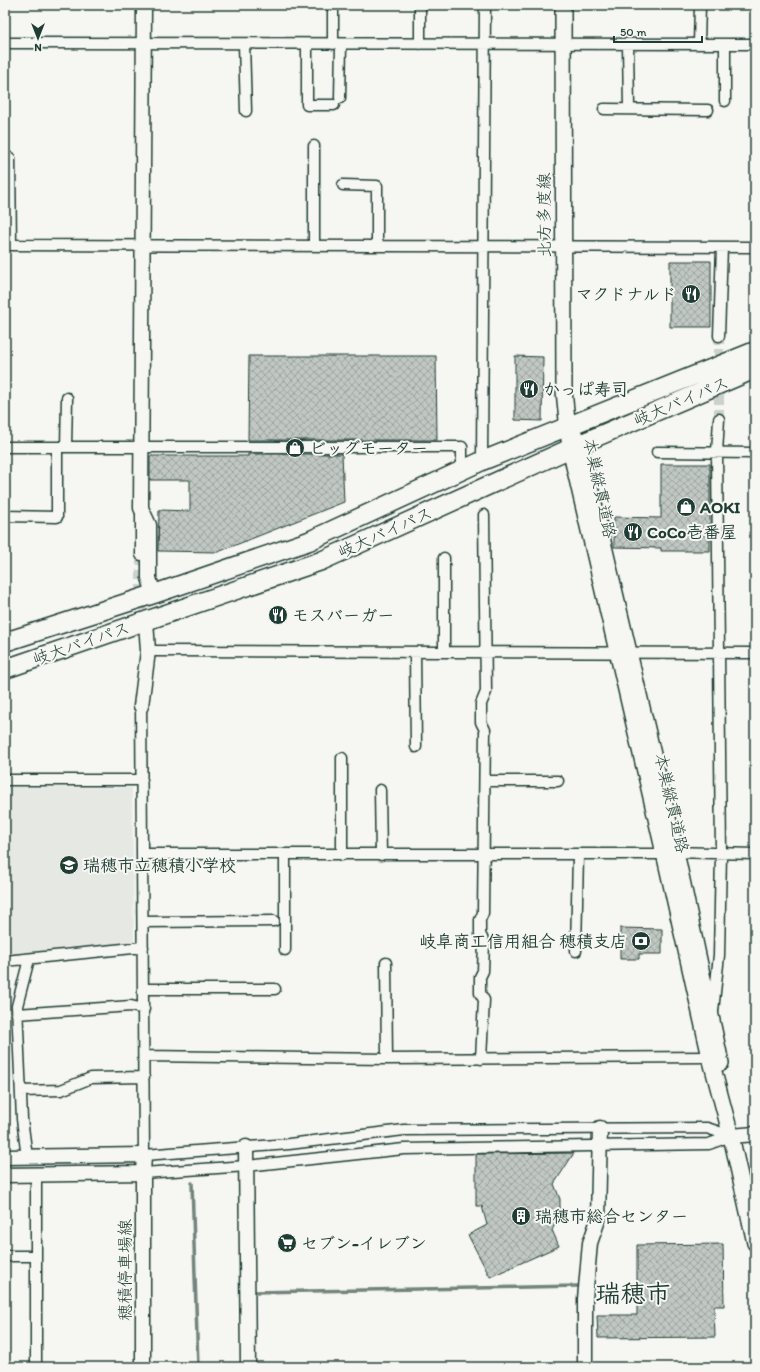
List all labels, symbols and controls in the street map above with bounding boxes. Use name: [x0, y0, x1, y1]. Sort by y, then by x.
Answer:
north arrow: [18, 18, 58, 58]
scale bar: [614, 18, 702, 44]
text: 50 m: [620, 25, 646, 39]
text: N: [34, 41, 42, 54]
street label: 北方多度線: [534, 173, 554, 258]
restaurant icon: マクドナルド: [680, 283, 702, 305]
place label: マクドナルド: [576, 284, 677, 304]
street label: 岐大バイパス: [630, 372, 732, 430]
restaurant icon: かっぱ寿司: [518, 378, 540, 400]
place label: かっぱ寿司: [543, 379, 628, 399]
street label: 本巣縦貫道路: [580, 436, 620, 540]
shop icon: ビッグモーター: [284, 437, 306, 459]
place label: ビッグモーター: [309, 438, 428, 458]
shop icon: AOKI: [675, 496, 697, 518]
place label: AOKI: [699, 497, 740, 517]
street label: 岐大バイパス: [334, 502, 436, 562]
restaurant icon: CoCo壱番屋: [622, 521, 644, 543]
place label: CoCo壱番屋: [647, 522, 737, 542]
restaurant icon: モスバーガー: [267, 604, 289, 626]
place label: モスバーガー: [292, 605, 394, 625]
street label: 岐大バイパス: [30, 617, 132, 669]
street label: 本巣縦貫道路: [651, 751, 693, 855]
school or university icon: 瑞穂市立穂積小学校: [58, 854, 80, 876]
place label: 瑞穂市立穂積小学校: [83, 855, 236, 875]
bank icon: 岐阜商工信用組合 穂積支店: [630, 930, 652, 952]
place label: 岐阜商工信用組合 穂積支店: [419, 931, 627, 951]
building icon: 瑞穂市総合センター: [510, 1205, 532, 1227]
place label: 瑞穂市総合センター: [535, 1206, 688, 1226]
street label: 穂積停車場線: [115, 1219, 135, 1321]
supermarket icon: セブン-イレブン: [276, 1232, 298, 1254]
place label: セブン-イレブン: [301, 1233, 427, 1253]
district label: 瑞穂市: [595, 1278, 671, 1308]

